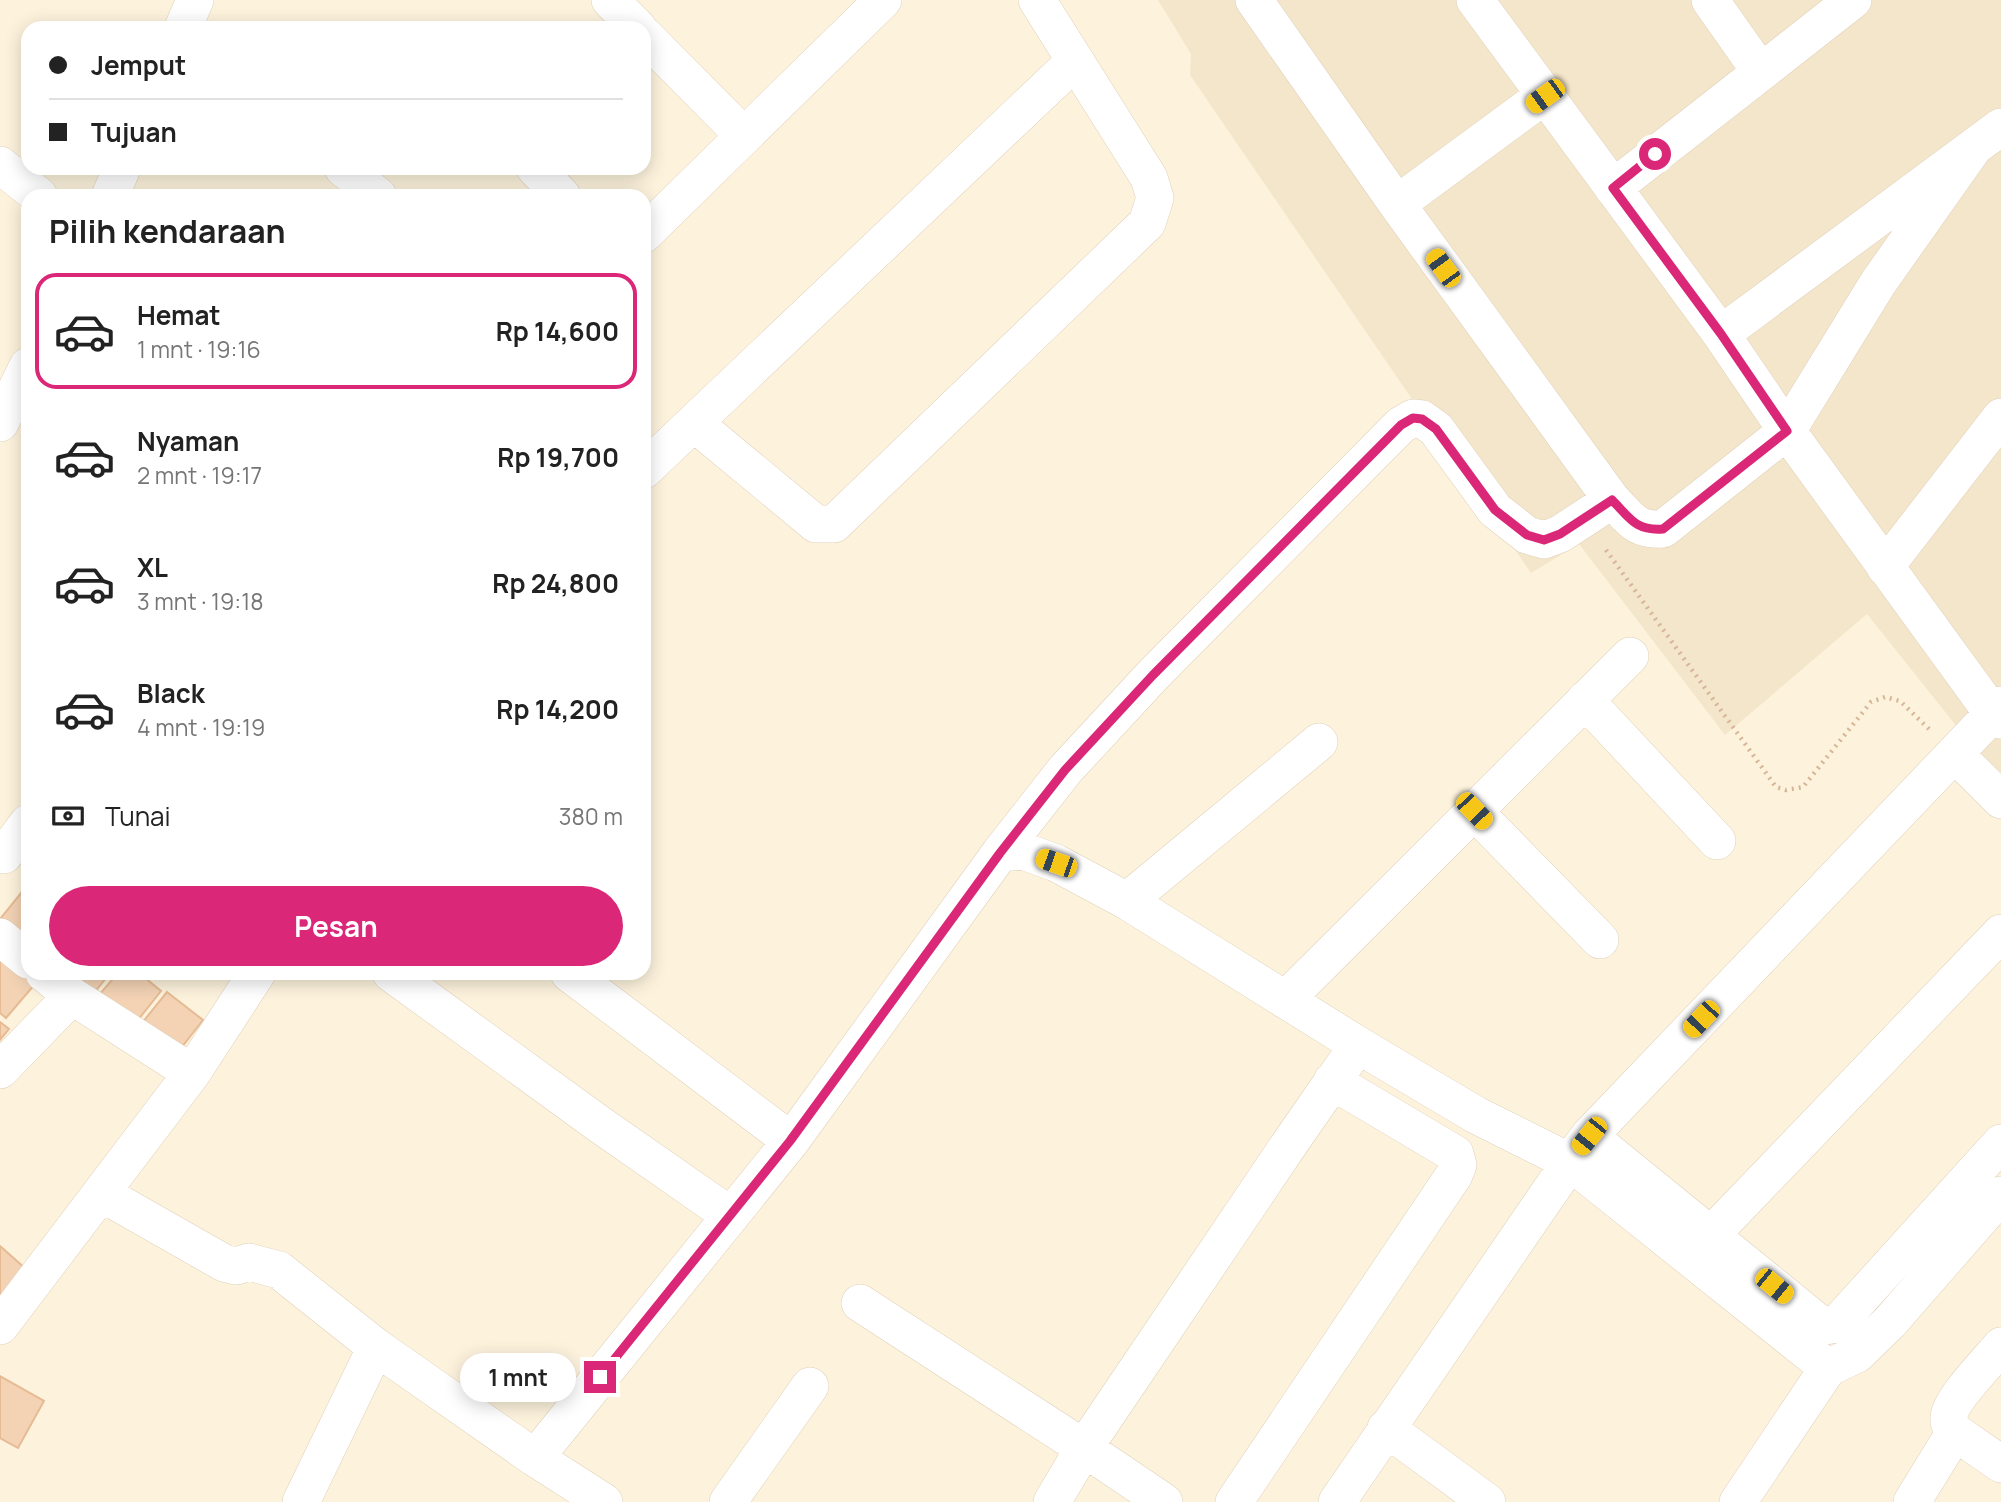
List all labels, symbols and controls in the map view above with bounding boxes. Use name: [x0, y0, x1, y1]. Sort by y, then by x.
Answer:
text: Jemput: [91, 47, 186, 83]
car: [1522, 75, 1569, 117]
text: Tujuan: [91, 114, 177, 150]
route start: [1639, 138, 1671, 170]
text: Pilih kendaraan: [49, 209, 286, 253]
car: [1423, 245, 1464, 291]
text: Hemat: [137, 297, 221, 333]
icon: car: [53, 300, 116, 363]
text: Rp 14,600: [496, 313, 619, 349]
text: 1 mnt · 19:16: [137, 333, 261, 365]
text: Nyaman: [137, 423, 239, 459]
icon: car: [53, 426, 116, 489]
text: Rp 19,700: [497, 439, 619, 475]
text: 2 mnt · 19:17: [137, 459, 262, 491]
text: XL: [137, 549, 168, 585]
icon: car: [53, 552, 116, 615]
text: Rp 24,800: [492, 565, 619, 601]
text: 3 mnt · 19:18: [137, 585, 264, 617]
text: Black: [137, 675, 205, 711]
icon: car: [53, 678, 116, 741]
text: Rp 14,200: [496, 691, 619, 727]
text: 4 mnt · 19:19: [137, 711, 265, 743]
car: [1452, 789, 1497, 833]
icon: cash: [49, 797, 87, 835]
text: Tunai: [105, 798, 171, 834]
text: 380 m: [559, 800, 623, 832]
car: [1033, 846, 1080, 880]
button: Pesan: [49, 886, 623, 966]
car: [1679, 996, 1724, 1042]
car: [1568, 1113, 1611, 1159]
car: [1752, 1265, 1797, 1307]
callout: 1 mnt: [460, 1352, 576, 1402]
text: 1 mnt: [488, 1361, 548, 1393]
route end: [584, 1361, 616, 1393]

